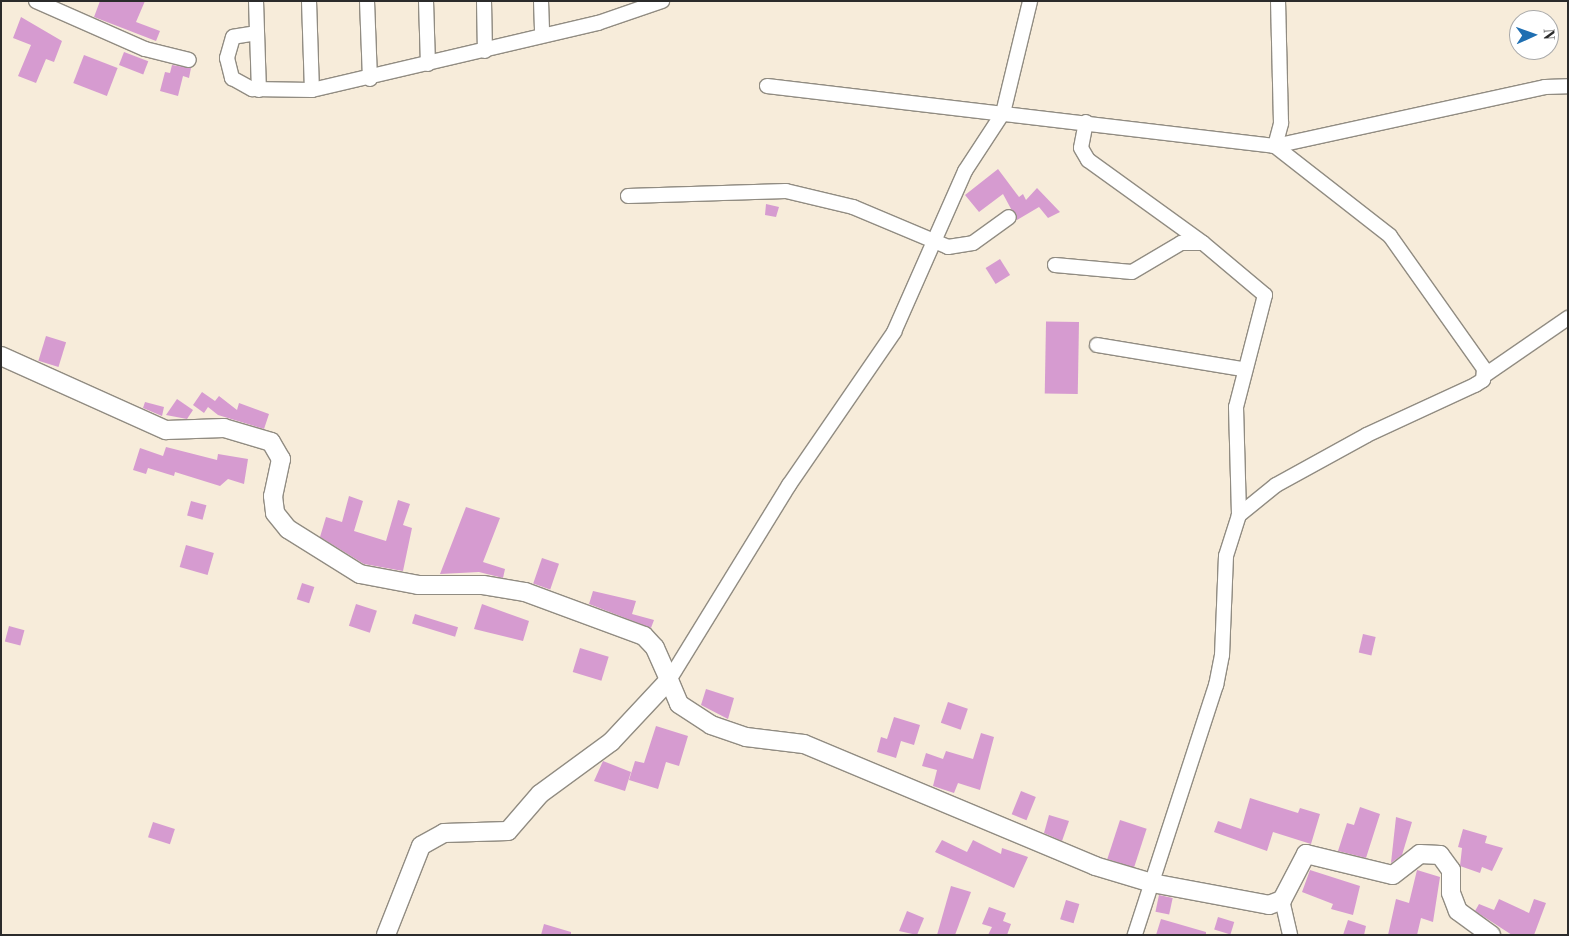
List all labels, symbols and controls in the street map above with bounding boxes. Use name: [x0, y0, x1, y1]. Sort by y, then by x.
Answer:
north arrow: [1509, 10, 1559, 60]
text: N: [1539, 29, 1557, 40]

